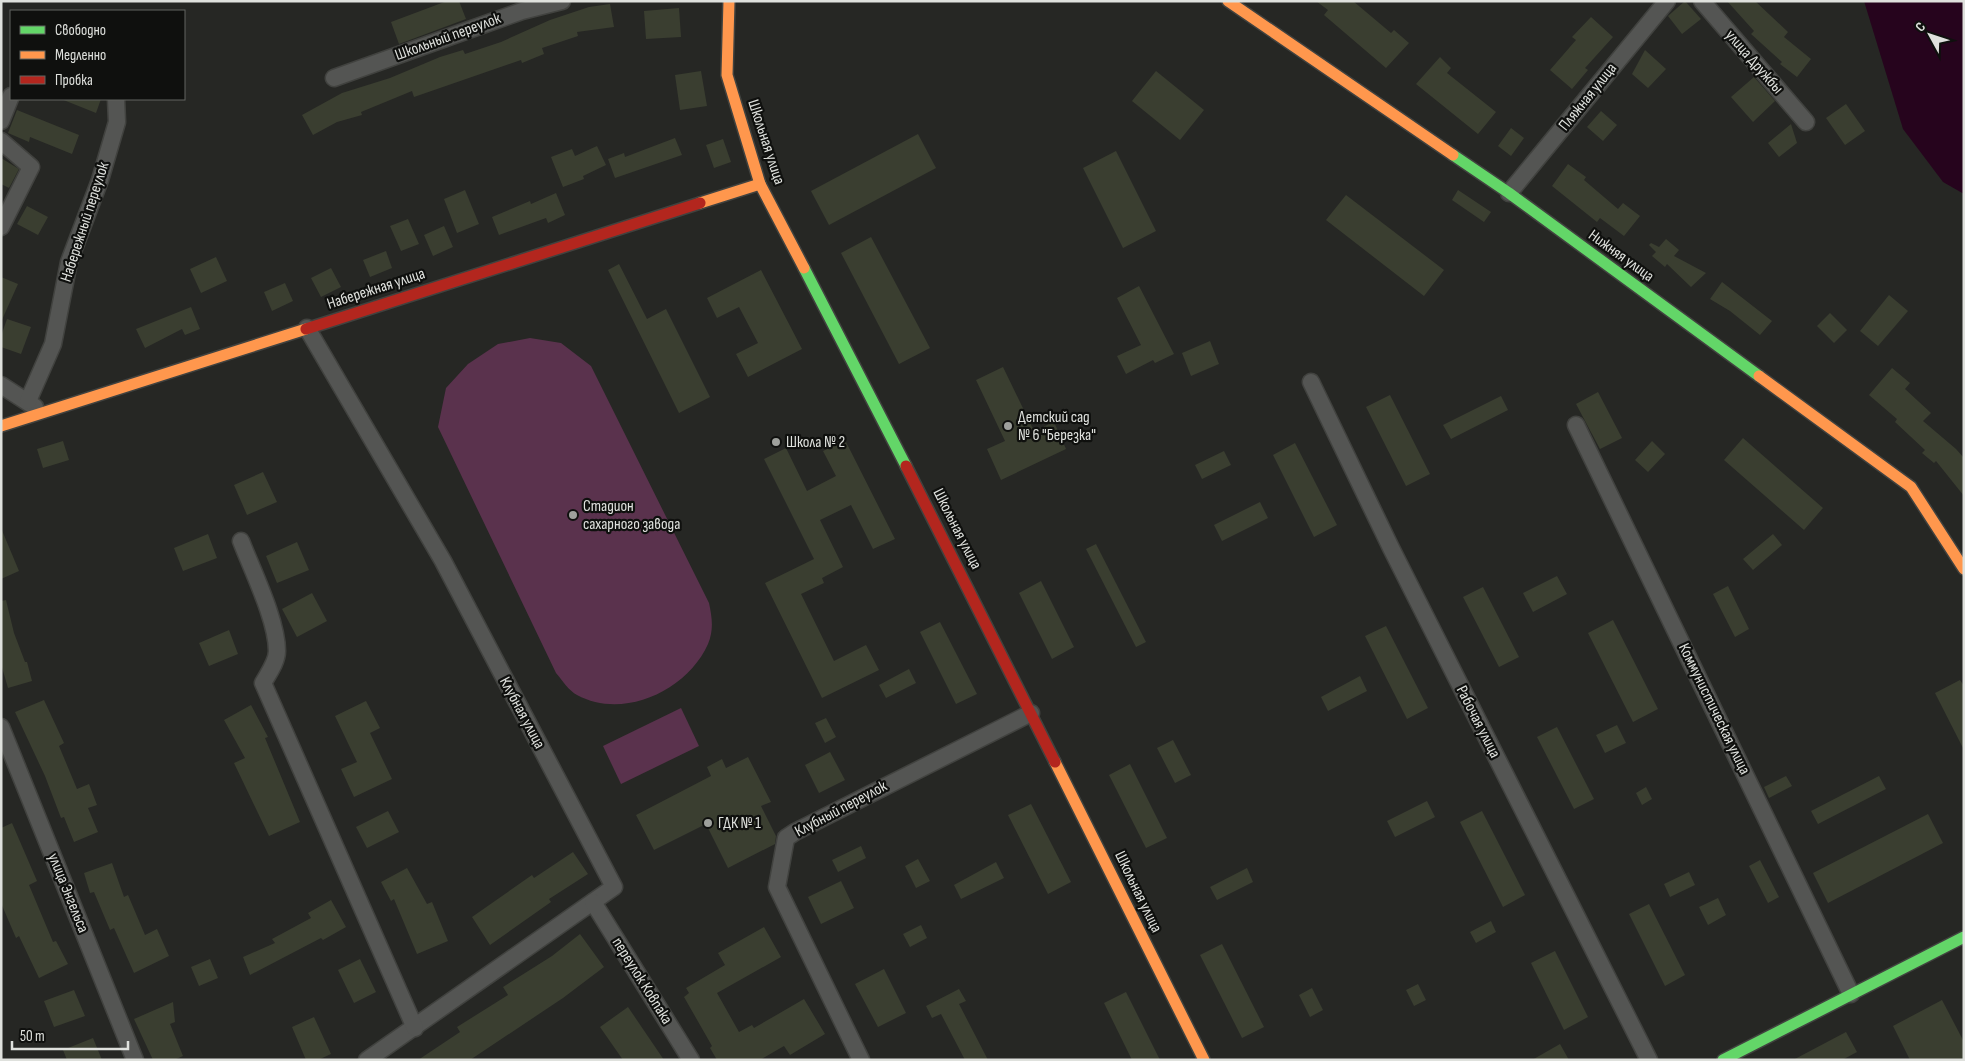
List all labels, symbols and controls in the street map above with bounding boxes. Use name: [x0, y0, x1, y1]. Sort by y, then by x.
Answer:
street label: Школьный переулок: [393, 9, 504, 65]
legend: [10, 10, 185, 100]
north arrow: [1905, 10, 1955, 60]
text: С: [1912, 19, 1929, 35]
text: Свободно: [55, 21, 106, 40]
street label: улица Дружбы: [1721, 26, 1787, 98]
text: Медленно: [55, 46, 106, 65]
street label: Пляжная улица: [1555, 59, 1621, 135]
text: Пробка: [55, 71, 93, 90]
street label: Школьная улица: [743, 97, 789, 187]
street label: Набережный переулок: [57, 159, 114, 284]
street label: Нижняя улица: [1584, 226, 1658, 286]
street label: Набережная улица: [325, 264, 427, 314]
place label: Детский сад № 6 "Березка": [1018, 408, 1096, 445]
marker: Детский сад № 6 "Березка": [1002, 420, 1014, 432]
place label: Школа № 2: [786, 433, 845, 452]
marker: Школа № 2: [770, 436, 782, 448]
street label: Школьная улица: [929, 485, 985, 573]
place label: Стадион сахарного завода: [583, 497, 680, 534]
marker: Стадион сахарного завода: [567, 509, 579, 521]
street label: Коммунистическая улица: [1674, 640, 1754, 778]
street label: Клубная улица: [495, 674, 549, 752]
street label: Рабочая улица: [1452, 683, 1504, 761]
street label: Клубный переулок: [792, 776, 891, 841]
place label: ГДК № 1: [718, 814, 761, 833]
marker: ГДК № 1: [702, 817, 714, 829]
street label: Школьная улица: [1110, 848, 1166, 936]
street label: улица Энгельса: [43, 850, 93, 936]
street label: переулок Ковпака: [608, 934, 676, 1028]
scale bar: [12, 1018, 129, 1050]
text: 50 m: [20, 1027, 45, 1046]

